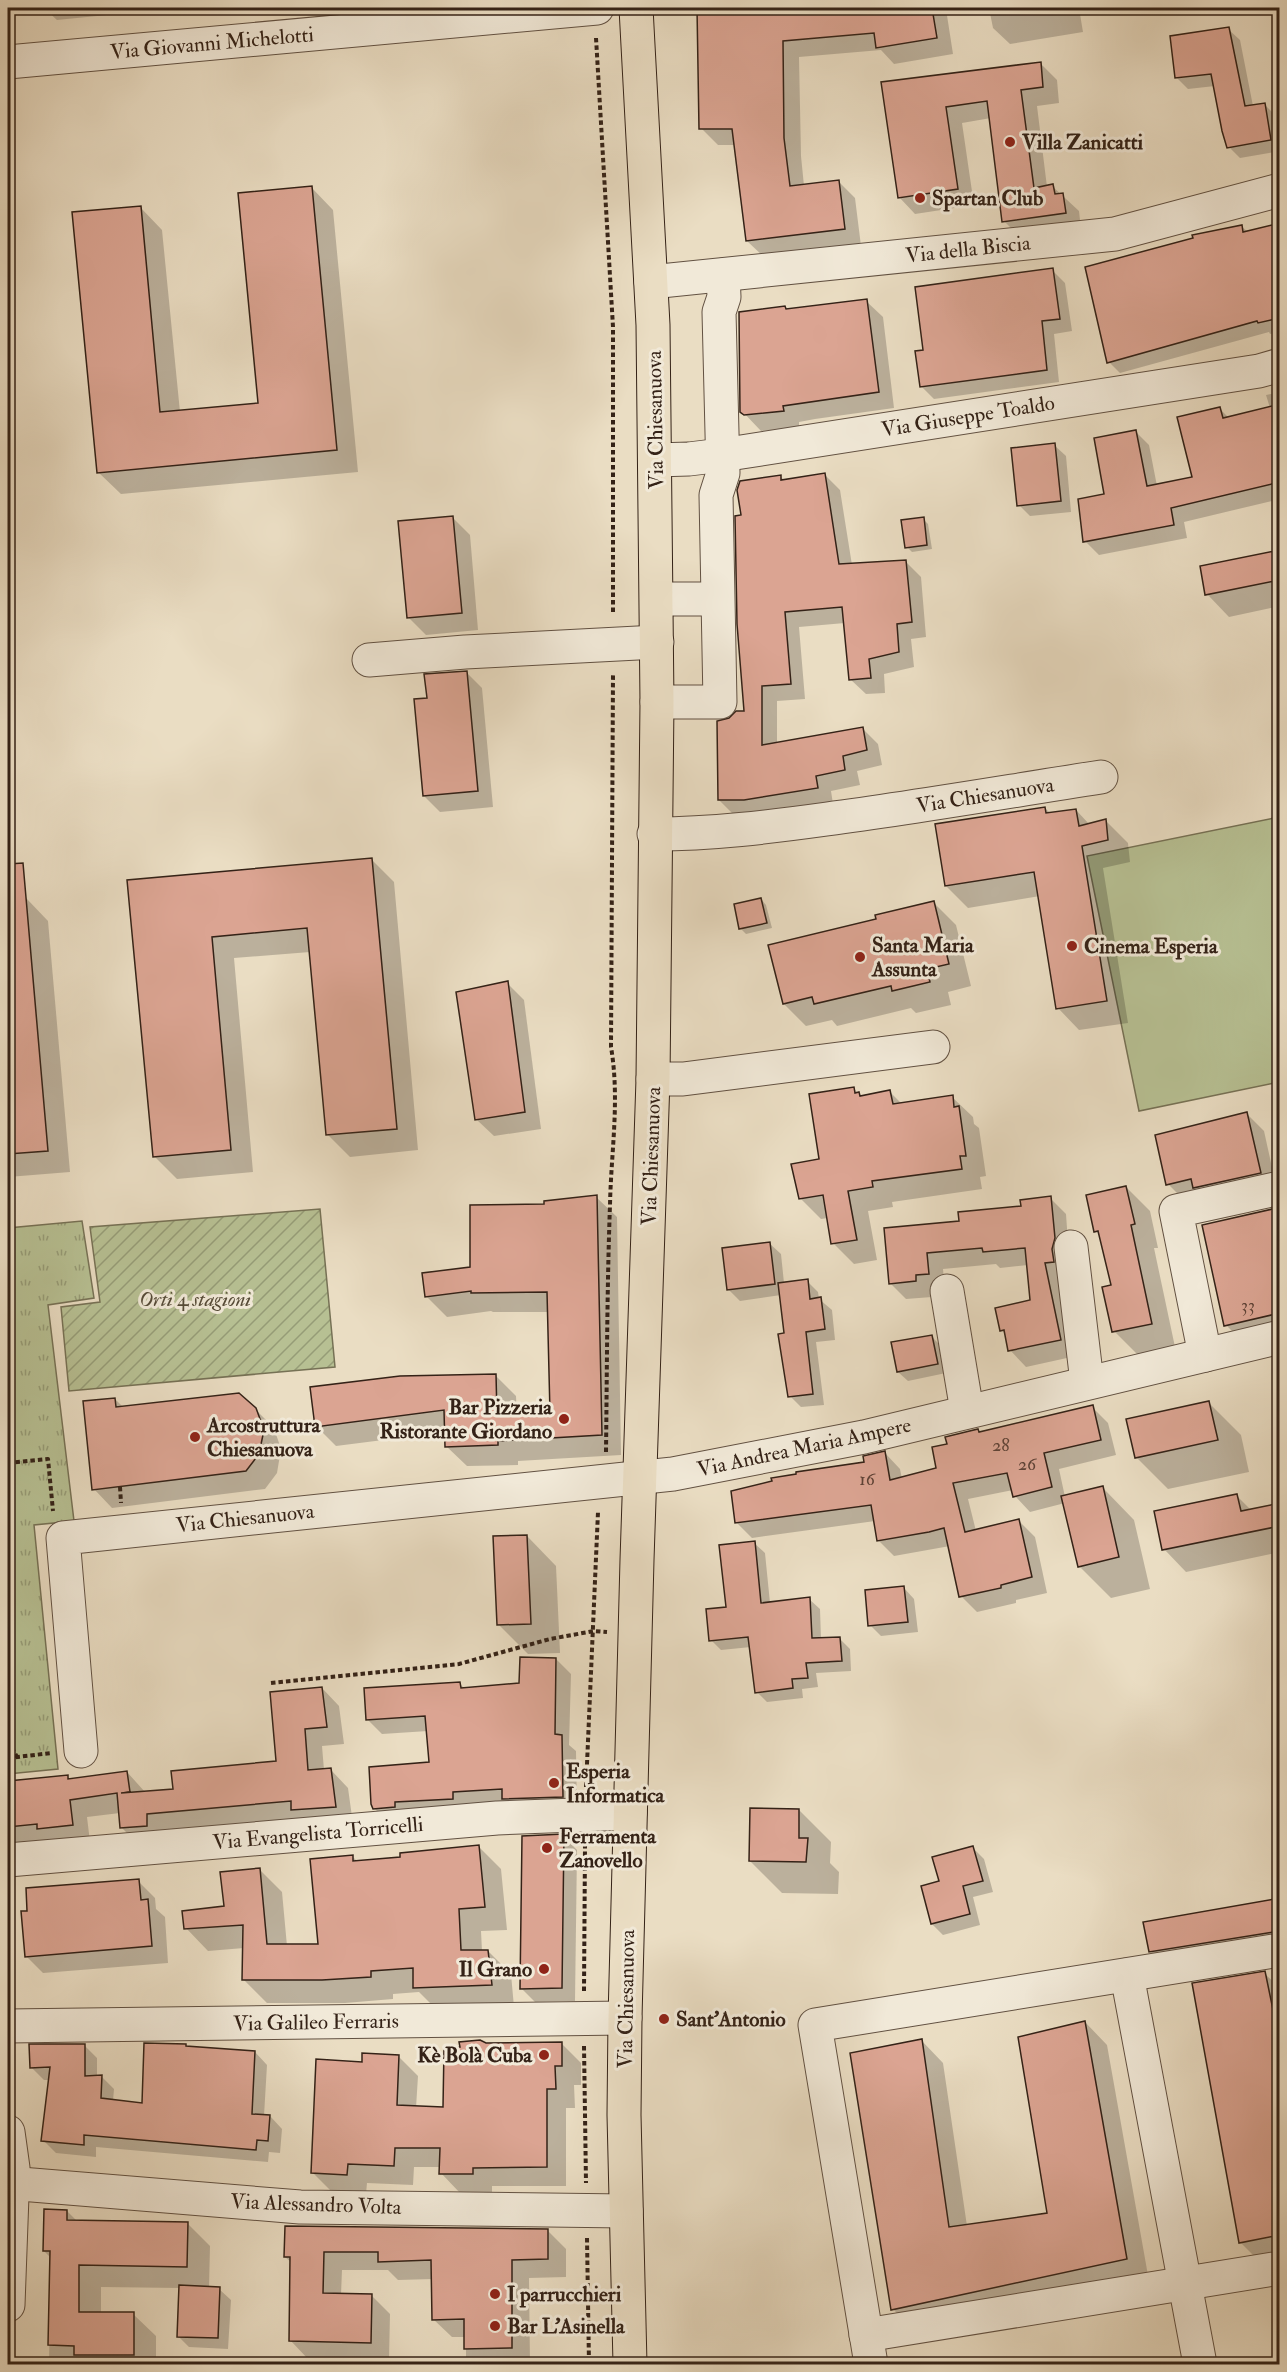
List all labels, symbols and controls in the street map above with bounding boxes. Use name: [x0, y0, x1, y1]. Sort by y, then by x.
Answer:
street label: Via Giovanni Michelotti: [109, 21, 315, 66]
place label: Villa Zanicatti: [1021, 129, 1144, 156]
marker: Villa Zanicatti: [1003, 135, 1017, 149]
place label: Spartan Club: [932, 185, 1044, 212]
marker: Spartan Club: [913, 191, 927, 205]
street label: Via della Biscia: [904, 229, 1032, 269]
street label: Via Chiesanuova: [641, 350, 670, 490]
street label: Via Giuseppe Toaldo: [879, 389, 1057, 444]
street label: Via Chiesanuova: [914, 771, 1056, 820]
place label: Santa Maria Assunta: [871, 932, 975, 983]
place label: Cinema Esperia: [1084, 933, 1219, 960]
marker: Cinema Esperia: [1065, 939, 1079, 953]
marker: Santa Maria Assunta: [853, 950, 867, 964]
street label: Via Chiesanuova: [636, 1086, 667, 1226]
park label: Orti 4 stagioni: [139, 1286, 251, 1313]
house number: 33: [1241, 1294, 1255, 1317]
place label: Bar Pizzeria Ristorante Giordano: [379, 1394, 553, 1445]
place label: Arcostruttura Chiesanuova: [206, 1412, 322, 1463]
marker: Bar Pizzeria Ristorante Giordano: [557, 1412, 571, 1426]
street label: Via Andrea Maria Ampere: [695, 1412, 914, 1483]
marker: Arcostruttura Chiesanuova: [188, 1430, 202, 1444]
house number: 28: [992, 1434, 1010, 1457]
house number: 26: [1018, 1453, 1037, 1476]
house number: 16: [859, 1468, 876, 1491]
street label: Via Chiesanuova: [175, 1498, 316, 1539]
place label: Esperia Informatica: [566, 1758, 666, 1809]
marker: Esperia Informatica: [547, 1776, 561, 1790]
street label: Via Evangelista Torricelli: [212, 1811, 425, 1856]
place label: Ferramenta Zanovello: [559, 1823, 657, 1874]
marker: Ferramenta Zanovello: [540, 1841, 554, 1855]
street label: Via Chiesanuova: [612, 1929, 641, 2069]
place label: Il Grano: [459, 1956, 532, 1983]
marker: Il Grano: [537, 1962, 551, 1976]
place label: Sant'Antonio: [676, 2006, 786, 2033]
street label: Via Galileo Ferraris: [233, 2008, 399, 2037]
marker: Sant'Antonio: [657, 2012, 671, 2026]
place label: Kè Bolà Cuba: [417, 2042, 533, 2069]
marker: Kè Bolà Cuba: [537, 2048, 551, 2062]
street label: Via Alessandro Volta: [230, 2188, 402, 2221]
place label: I parrucchieri: [507, 2281, 622, 2308]
marker: I parrucchieri: [488, 2287, 502, 2301]
place label: Bar L'Asinella: [507, 2313, 626, 2340]
marker: Bar L'Asinella: [488, 2319, 502, 2333]

